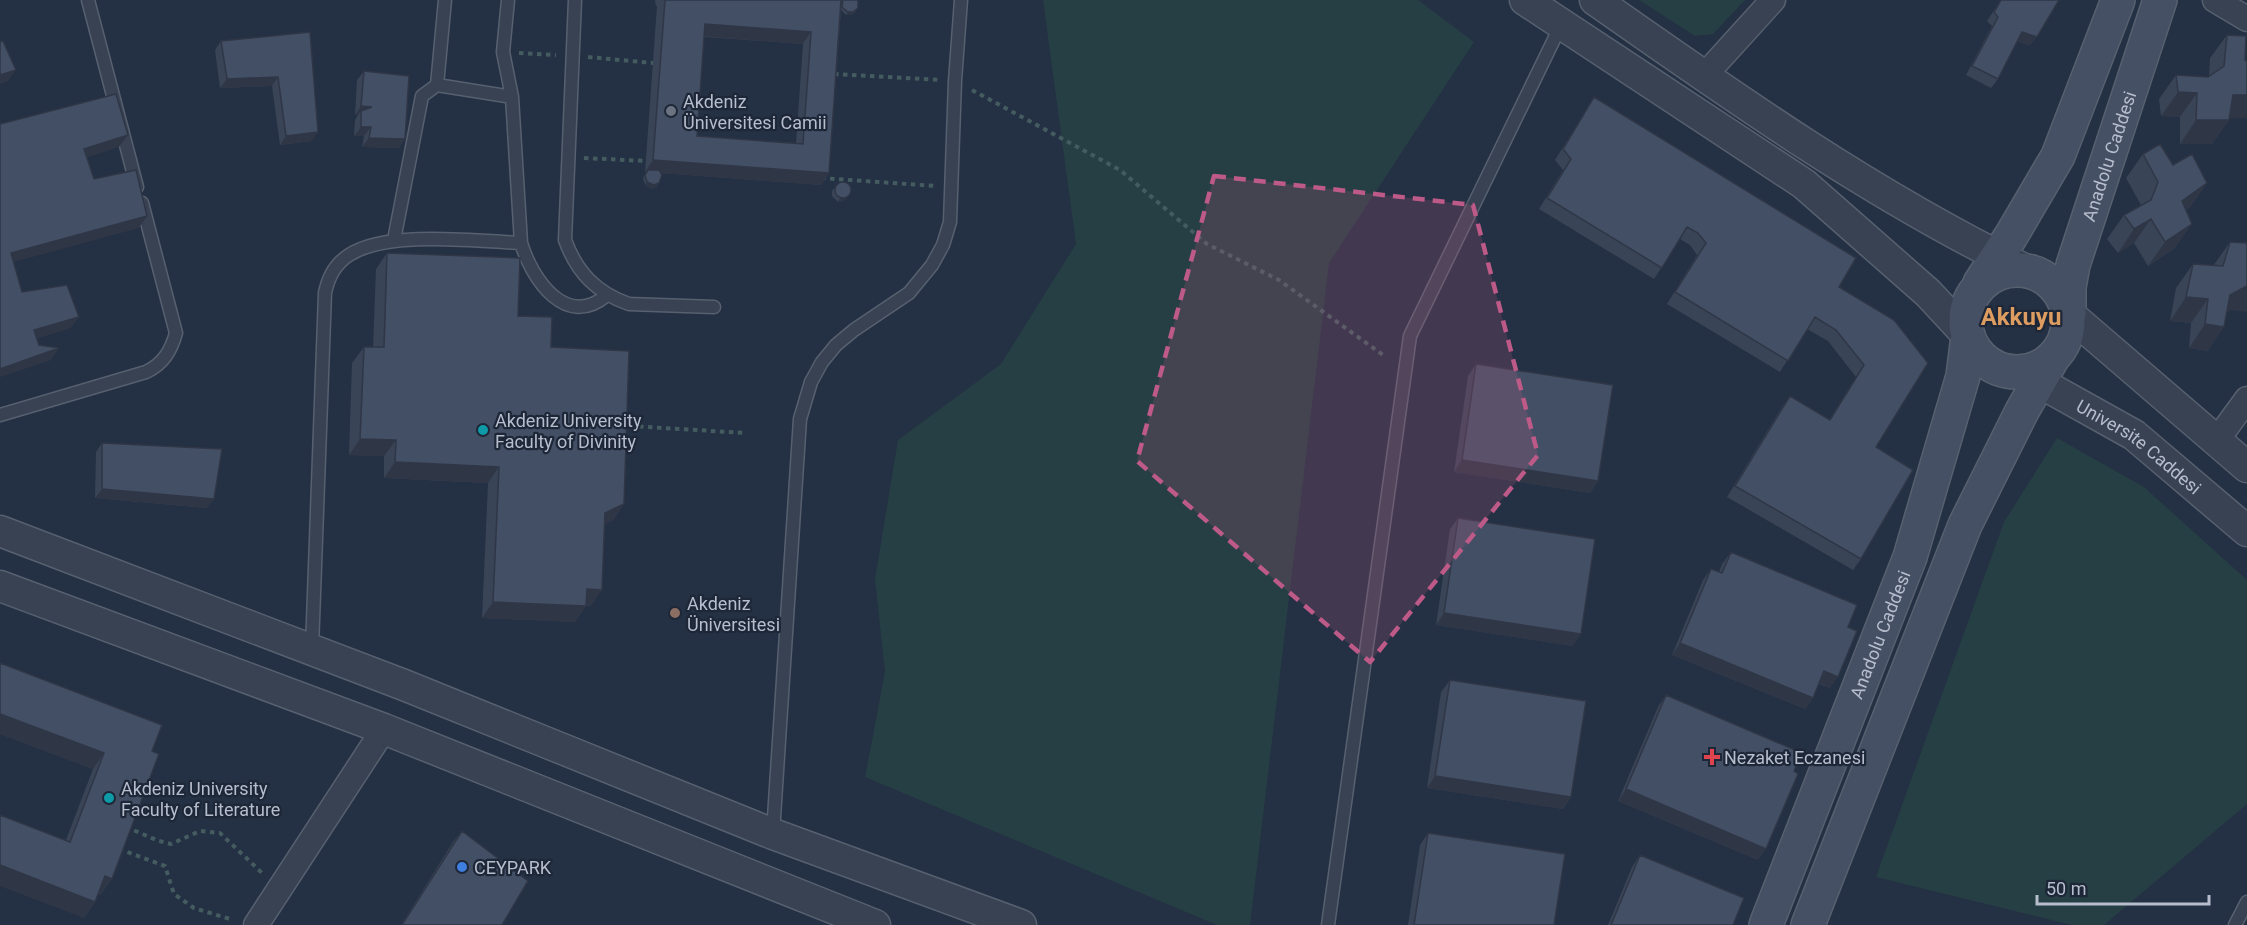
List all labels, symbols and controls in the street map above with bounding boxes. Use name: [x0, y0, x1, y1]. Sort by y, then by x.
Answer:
street label: Anadolu Caddesi: [2078, 88, 2140, 224]
place label: Akdeniz Üniversitesi Camii: [683, 91, 827, 133]
marker: Akdeniz Üniversitesi Camii: [664, 104, 678, 118]
district label: Akkuyu: [1981, 303, 2061, 331]
street label: Universite Caddesi: [2073, 395, 2206, 498]
place label: Akdeniz University Faculty of Divinity: [495, 410, 642, 452]
marker: Akdeniz University Faculty of Divinity: [476, 423, 490, 437]
street label: Anadolu Caddesi: [1845, 567, 1914, 702]
place label: Akdeniz Üniversitesi: [687, 593, 780, 635]
marker: Akdeniz Üniversitesi: [668, 606, 682, 620]
place label: Nezaket Eczanesi: [1724, 747, 1865, 768]
marker: Nezaket Eczanesi: [1705, 750, 1719, 764]
place label: Akdeniz University Faculty of Literature: [121, 778, 280, 820]
marker: Akdeniz University Faculty of Literature: [102, 791, 116, 805]
place label: CEYPARK: [474, 857, 552, 878]
marker: CEYPARK: [455, 860, 469, 874]
scale bar: [2037, 868, 2210, 906]
text: 50 m: [2046, 878, 2086, 899]

